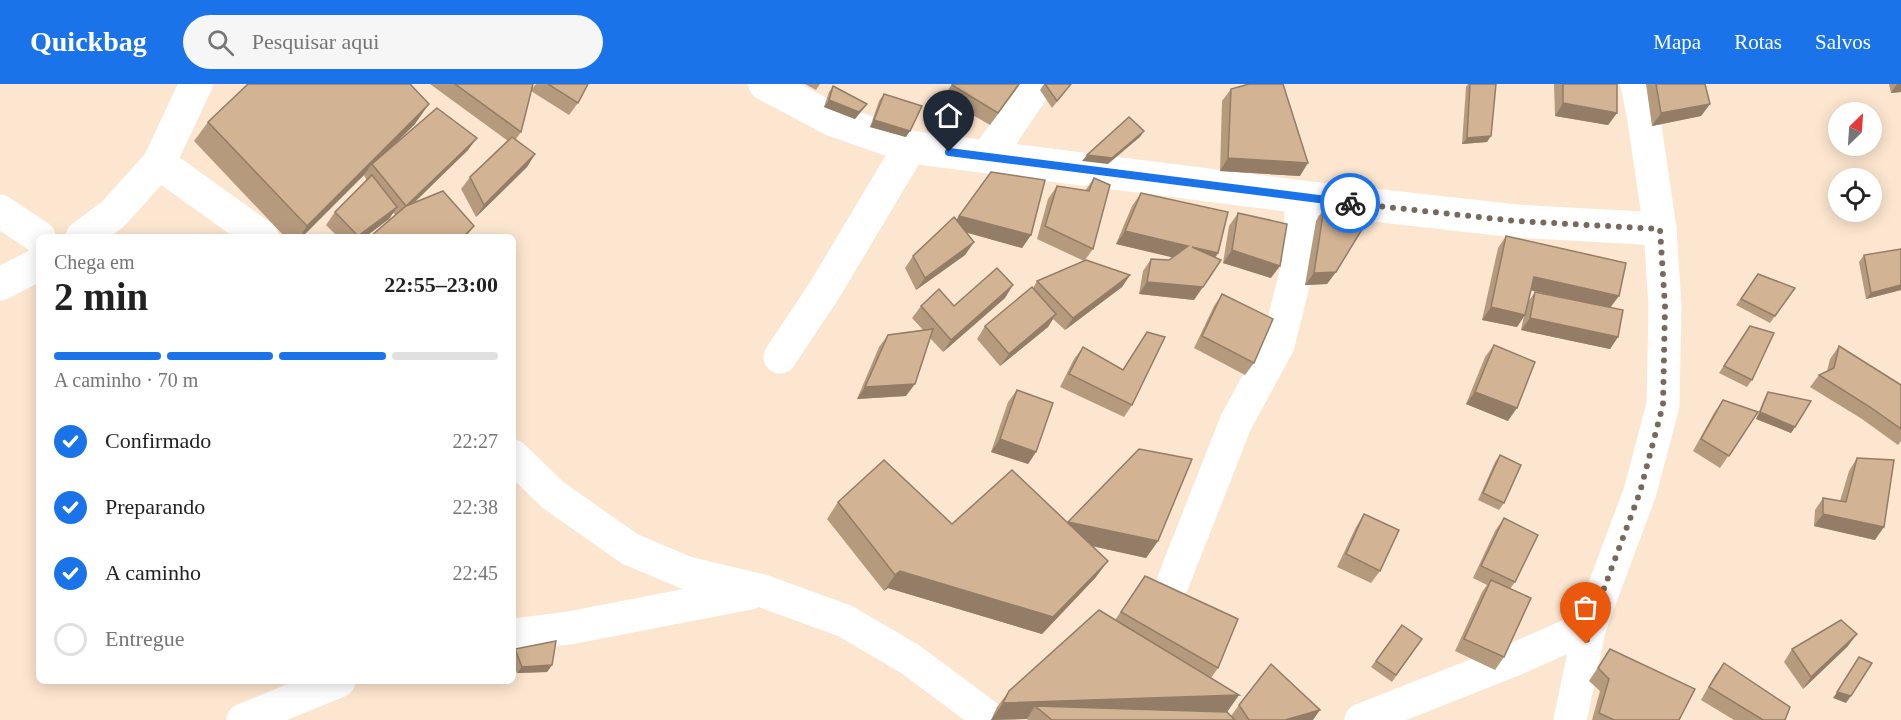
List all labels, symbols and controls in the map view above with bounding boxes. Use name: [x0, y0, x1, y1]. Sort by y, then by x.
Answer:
search box: [183, 15, 603, 69]
text: Quickbag: [30, 26, 147, 57]
icon: search: [204, 26, 237, 59]
text: Pesquisar aqui: [252, 29, 379, 54]
text: Mapa: [1653, 30, 1701, 54]
text: Rotas: [1734, 30, 1782, 54]
text: Salvos: [1815, 30, 1871, 54]
pin: [923, 90, 974, 152]
icon: home: [932, 99, 965, 132]
north arrow: [1828, 102, 1882, 156]
map controls: [1828, 102, 1882, 222]
button: locate: [1828, 168, 1882, 222]
courier: [1320, 173, 1380, 233]
icon: bike: [1334, 187, 1367, 220]
text: Chega em: [54, 251, 135, 273]
text: 22:55–23:00: [384, 272, 498, 297]
text: 2 min: [54, 275, 148, 318]
text: A caminho · 70 m: [54, 369, 198, 391]
icon: check: [54, 425, 87, 458]
text: Confirmado: [105, 428, 211, 453]
text: 22:27: [452, 430, 498, 452]
icon: check: [54, 491, 87, 524]
text: Preparando: [105, 494, 205, 519]
text: 22:38: [452, 496, 498, 518]
icon: check: [54, 557, 87, 590]
text: A caminho: [105, 560, 201, 585]
text: 22:45: [452, 562, 498, 584]
pin: [1560, 582, 1611, 644]
icon: bag: [1569, 591, 1602, 624]
text: Entregue: [105, 626, 184, 651]

